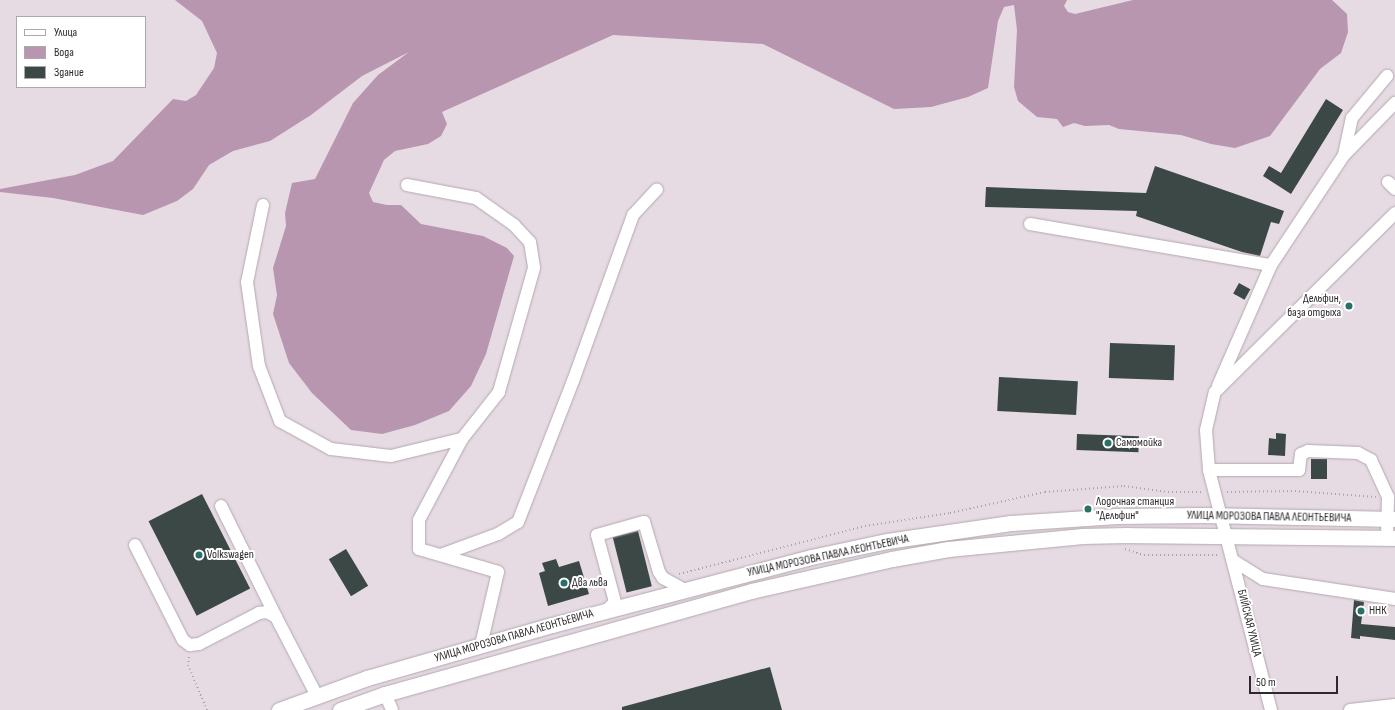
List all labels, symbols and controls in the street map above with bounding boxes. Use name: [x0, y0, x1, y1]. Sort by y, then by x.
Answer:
legend: [16, 16, 146, 88]
text: Улица: [54, 25, 77, 40]
text: Вода: [54, 45, 74, 60]
text: Здание: [54, 65, 84, 80]
place label: Дельфин, база отдыха: [1287, 292, 1341, 320]
marker: Дельфин, база отдыха: [1344, 301, 1354, 311]
place label: Самомойка: [1116, 436, 1162, 450]
marker: Самомойка: [1103, 438, 1113, 448]
place label: Лодочная станция "Дельфин": [1096, 495, 1174, 523]
marker: Лодочная станция "Дельфин": [1083, 504, 1093, 514]
street label: УЛИЦА МОРОЗОВА ПАВЛА ЛЕОНТЬЕВИЧА: [1187, 508, 1351, 526]
street label: УЛИЦА МОРОЗОВА ПАВЛА ЛЕОНТЬЕВИЧА: [746, 532, 910, 580]
place label: Volkswagen: [207, 548, 254, 562]
marker: Volkswagen: [194, 550, 204, 560]
place label: Два льва: [572, 576, 608, 590]
marker: Два льва: [559, 578, 569, 588]
street label: БИЙСКАЯ УЛИЦА: [1234, 588, 1264, 658]
place label: ННК: [1369, 604, 1387, 618]
street label: УЛИЦА МОРОЗОВА ПАВЛА ЛЕОНТЬЕВИЧА: [433, 606, 595, 666]
marker: ННК: [1356, 606, 1366, 616]
scale bar: [1251, 668, 1340, 694]
text: 50 m: [1256, 675, 1276, 690]

